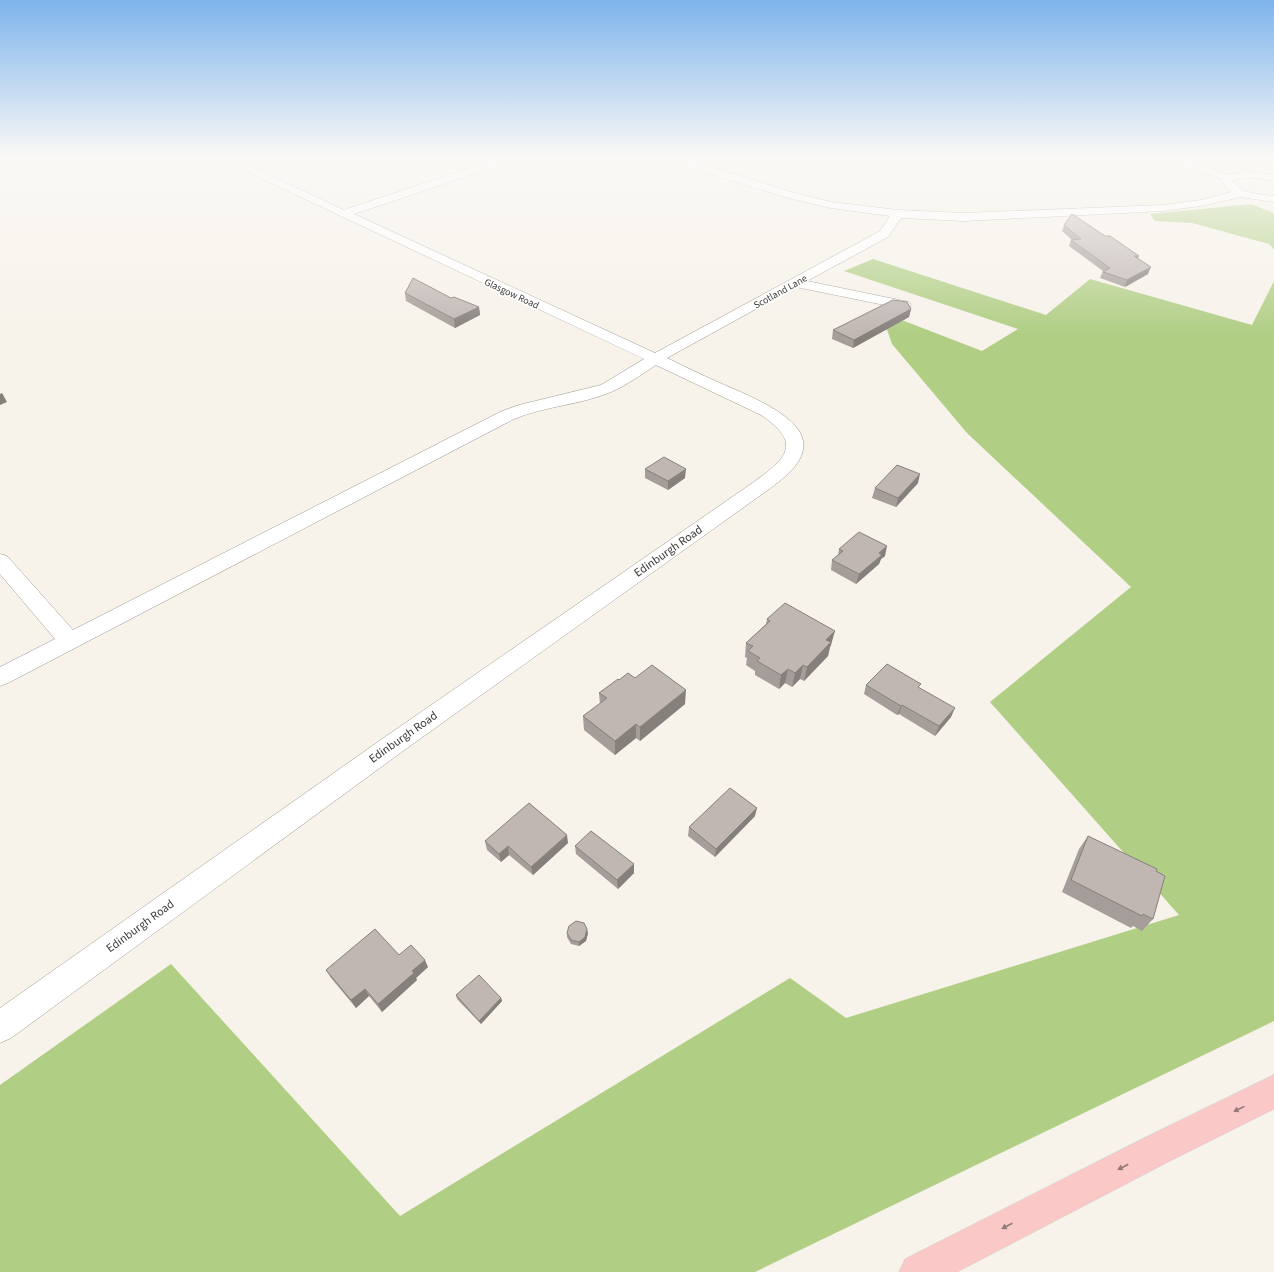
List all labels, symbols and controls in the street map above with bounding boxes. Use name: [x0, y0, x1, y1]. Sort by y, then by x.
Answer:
street label: Scotland Lane: [751, 271, 810, 312]
street label: Glasgow Road: [482, 275, 541, 313]
street label: Edinburgh Road: [631, 521, 706, 581]
street label: Edinburgh Road: [366, 707, 441, 767]
street label: Edinburgh Road: [103, 896, 178, 957]
one-way arrow: [1233, 1106, 1245, 1112]
one-way arrow: [1117, 1164, 1128, 1170]
one-way arrow: [1001, 1223, 1013, 1230]

